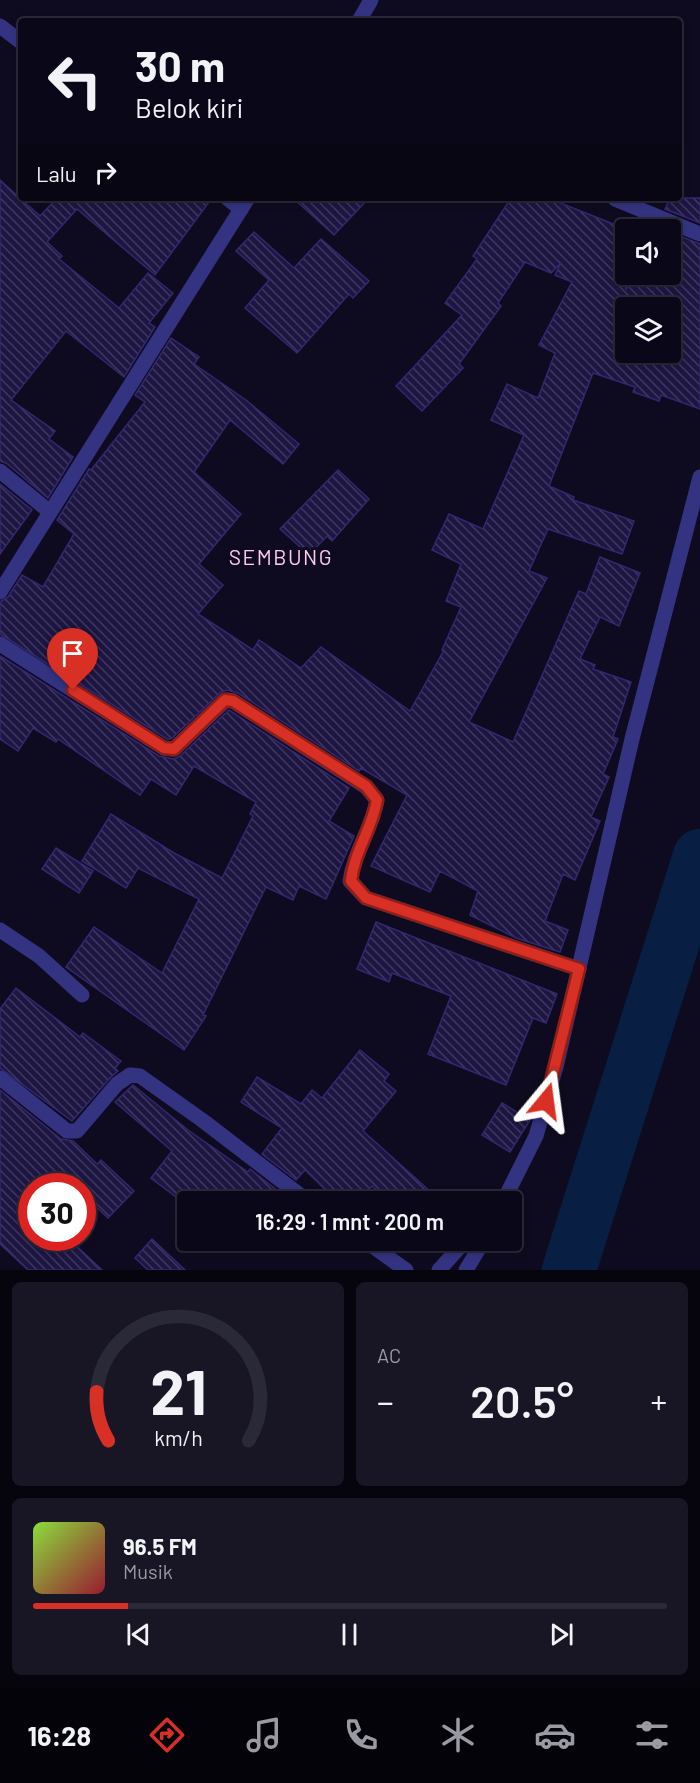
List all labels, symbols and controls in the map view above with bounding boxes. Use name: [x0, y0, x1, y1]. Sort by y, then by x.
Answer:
text: 30 m: [135, 40, 225, 90]
icon: left: [36, 42, 114, 120]
text: Belok kiri: [135, 91, 243, 123]
icon: right: [89, 156, 122, 189]
text: Lalu: [36, 160, 77, 186]
map controls: [615, 219, 681, 363]
button: sound: [615, 219, 681, 285]
button: layers: [615, 297, 681, 363]
district label: SEMBUNG: [229, 544, 333, 569]
pin: [47, 628, 98, 690]
icon: arrive: [56, 637, 89, 670]
position arrow: [514, 1069, 578, 1133]
speed limit sign: 30: [18, 1173, 96, 1251]
text: 16:29 · 1 mnt · 200 m: [255, 1208, 444, 1234]
text: AC: [377, 1343, 401, 1367]
text: 21: [150, 1353, 206, 1427]
text: 20.5°: [470, 1373, 574, 1427]
text: −: [377, 1381, 394, 1421]
text: +: [650, 1381, 667, 1421]
text: km/h: [154, 1425, 202, 1450]
text: 96.5 FM: [123, 1533, 197, 1559]
text: Musik: [123, 1559, 173, 1583]
icon: previous: [122, 1618, 155, 1651]
icon: pause: [333, 1618, 366, 1651]
icon: next: [545, 1618, 578, 1651]
icon: directions: [146, 1714, 188, 1756]
icon: music: [243, 1714, 285, 1756]
icon: phone: [340, 1714, 382, 1756]
icon: climate: [437, 1714, 479, 1756]
icon: car: [534, 1714, 576, 1756]
icon: filters: [631, 1714, 673, 1756]
text: 16:28: [27, 1719, 91, 1751]

